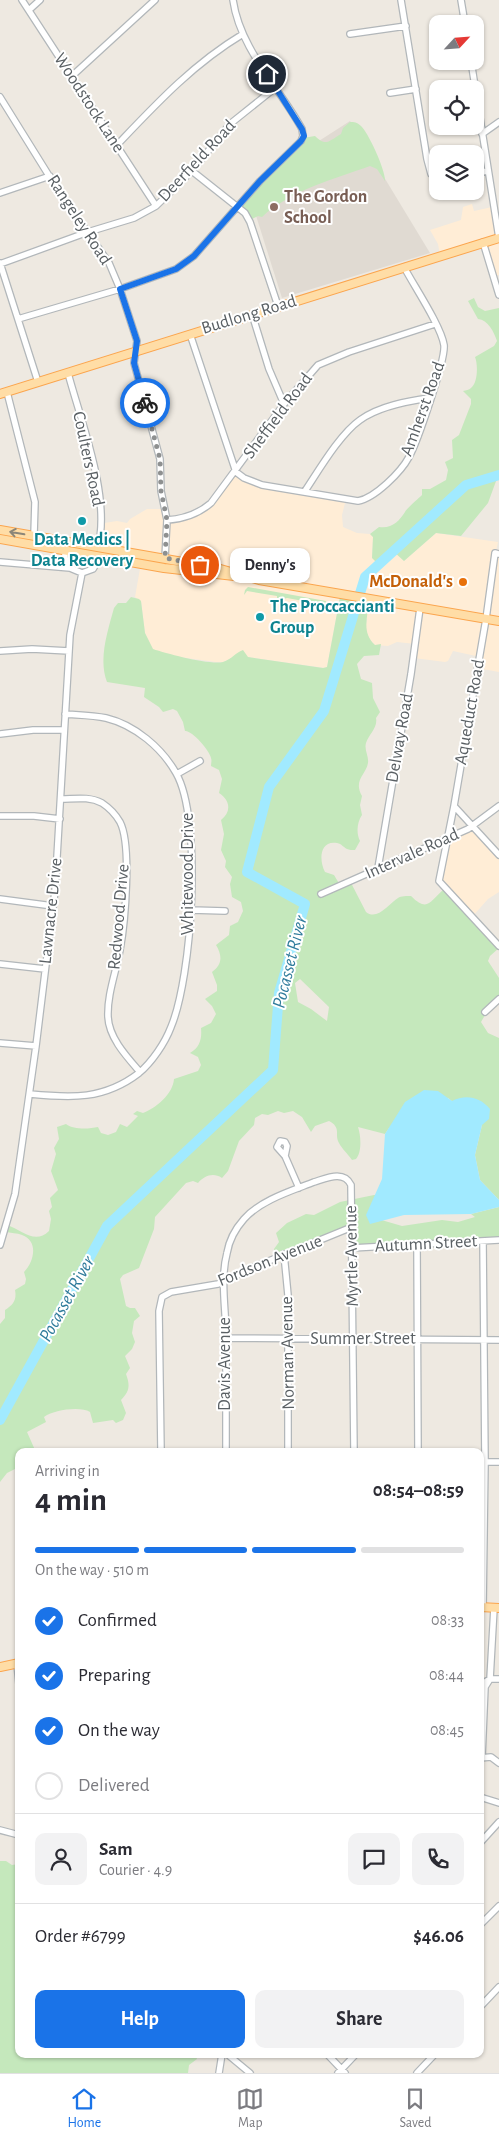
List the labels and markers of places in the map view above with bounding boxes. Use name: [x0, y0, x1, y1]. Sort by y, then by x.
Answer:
pin: [246, 53, 288, 95]
place label: The Gordon School: [284, 188, 367, 227]
marker: The Gordon School: [268, 201, 280, 213]
marker: Data Medics | Data Recovery: [76, 515, 88, 527]
place label: Data Medics | Data Recovery: [31, 529, 134, 570]
pin: [179, 544, 221, 586]
callout: Denny's: [230, 548, 310, 582]
place label: McDonald's: [369, 573, 453, 591]
marker: McDonald's: [457, 576, 469, 588]
place label: The Proccaccianti Group: [270, 598, 395, 637]
marker: The Proccaccianti Group: [254, 611, 266, 623]

